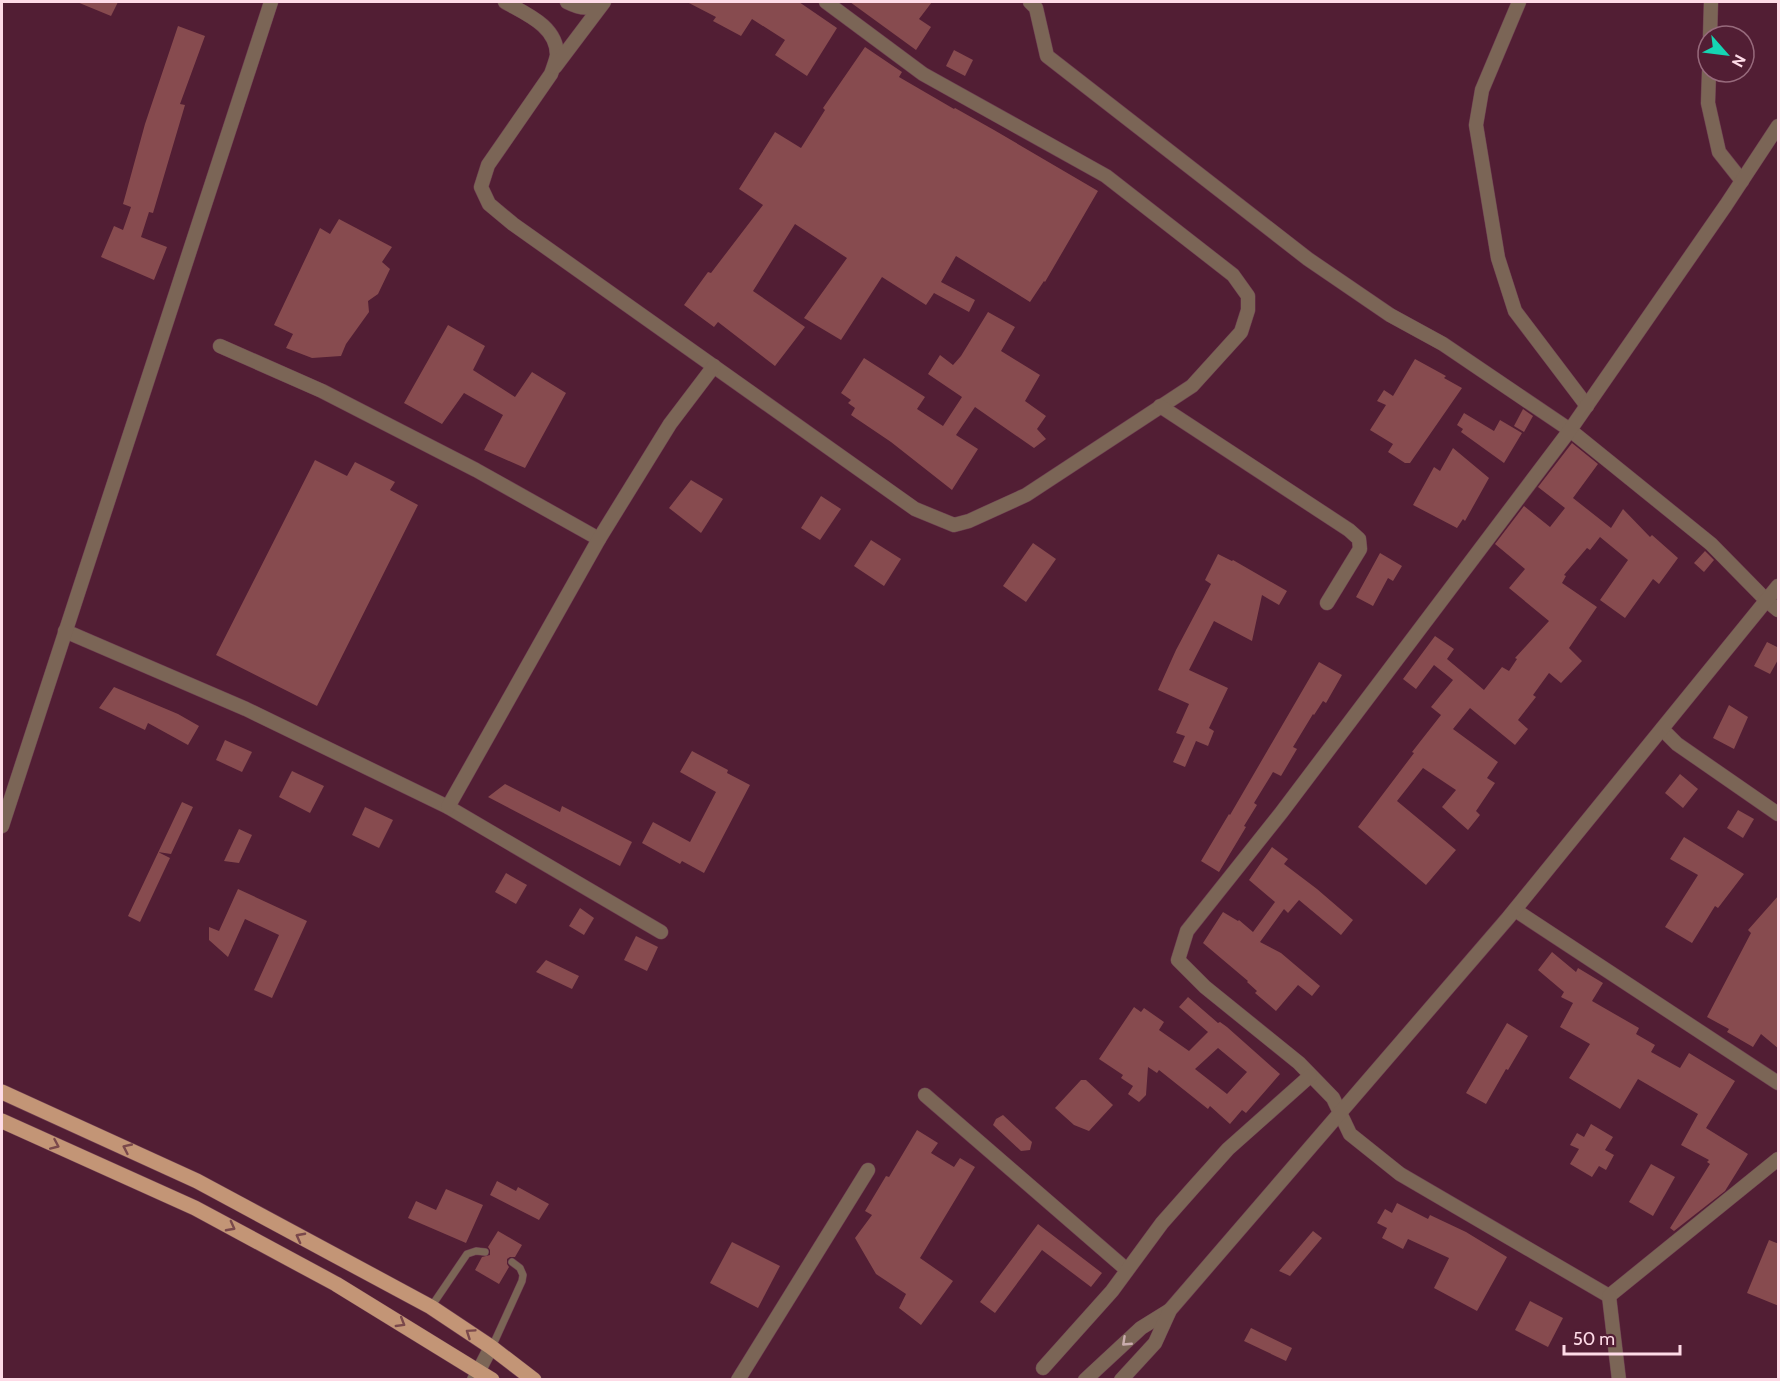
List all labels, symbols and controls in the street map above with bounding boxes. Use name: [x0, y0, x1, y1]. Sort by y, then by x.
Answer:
north arrow: [1696, 24, 1756, 84]
text: N: [1728, 51, 1750, 70]
one-way arrow: [48, 1137, 59, 1149]
one-way arrow: [122, 1143, 133, 1155]
one-way arrow: [225, 1220, 236, 1231]
one-way arrow: [296, 1233, 306, 1244]
one-way arrow: [395, 1315, 405, 1327]
scale bar: [1564, 1318, 1680, 1356]
text: 50 m: [1573, 1328, 1615, 1350]
one-way arrow: [465, 1329, 476, 1340]
one-way arrow: [1122, 1335, 1132, 1346]

